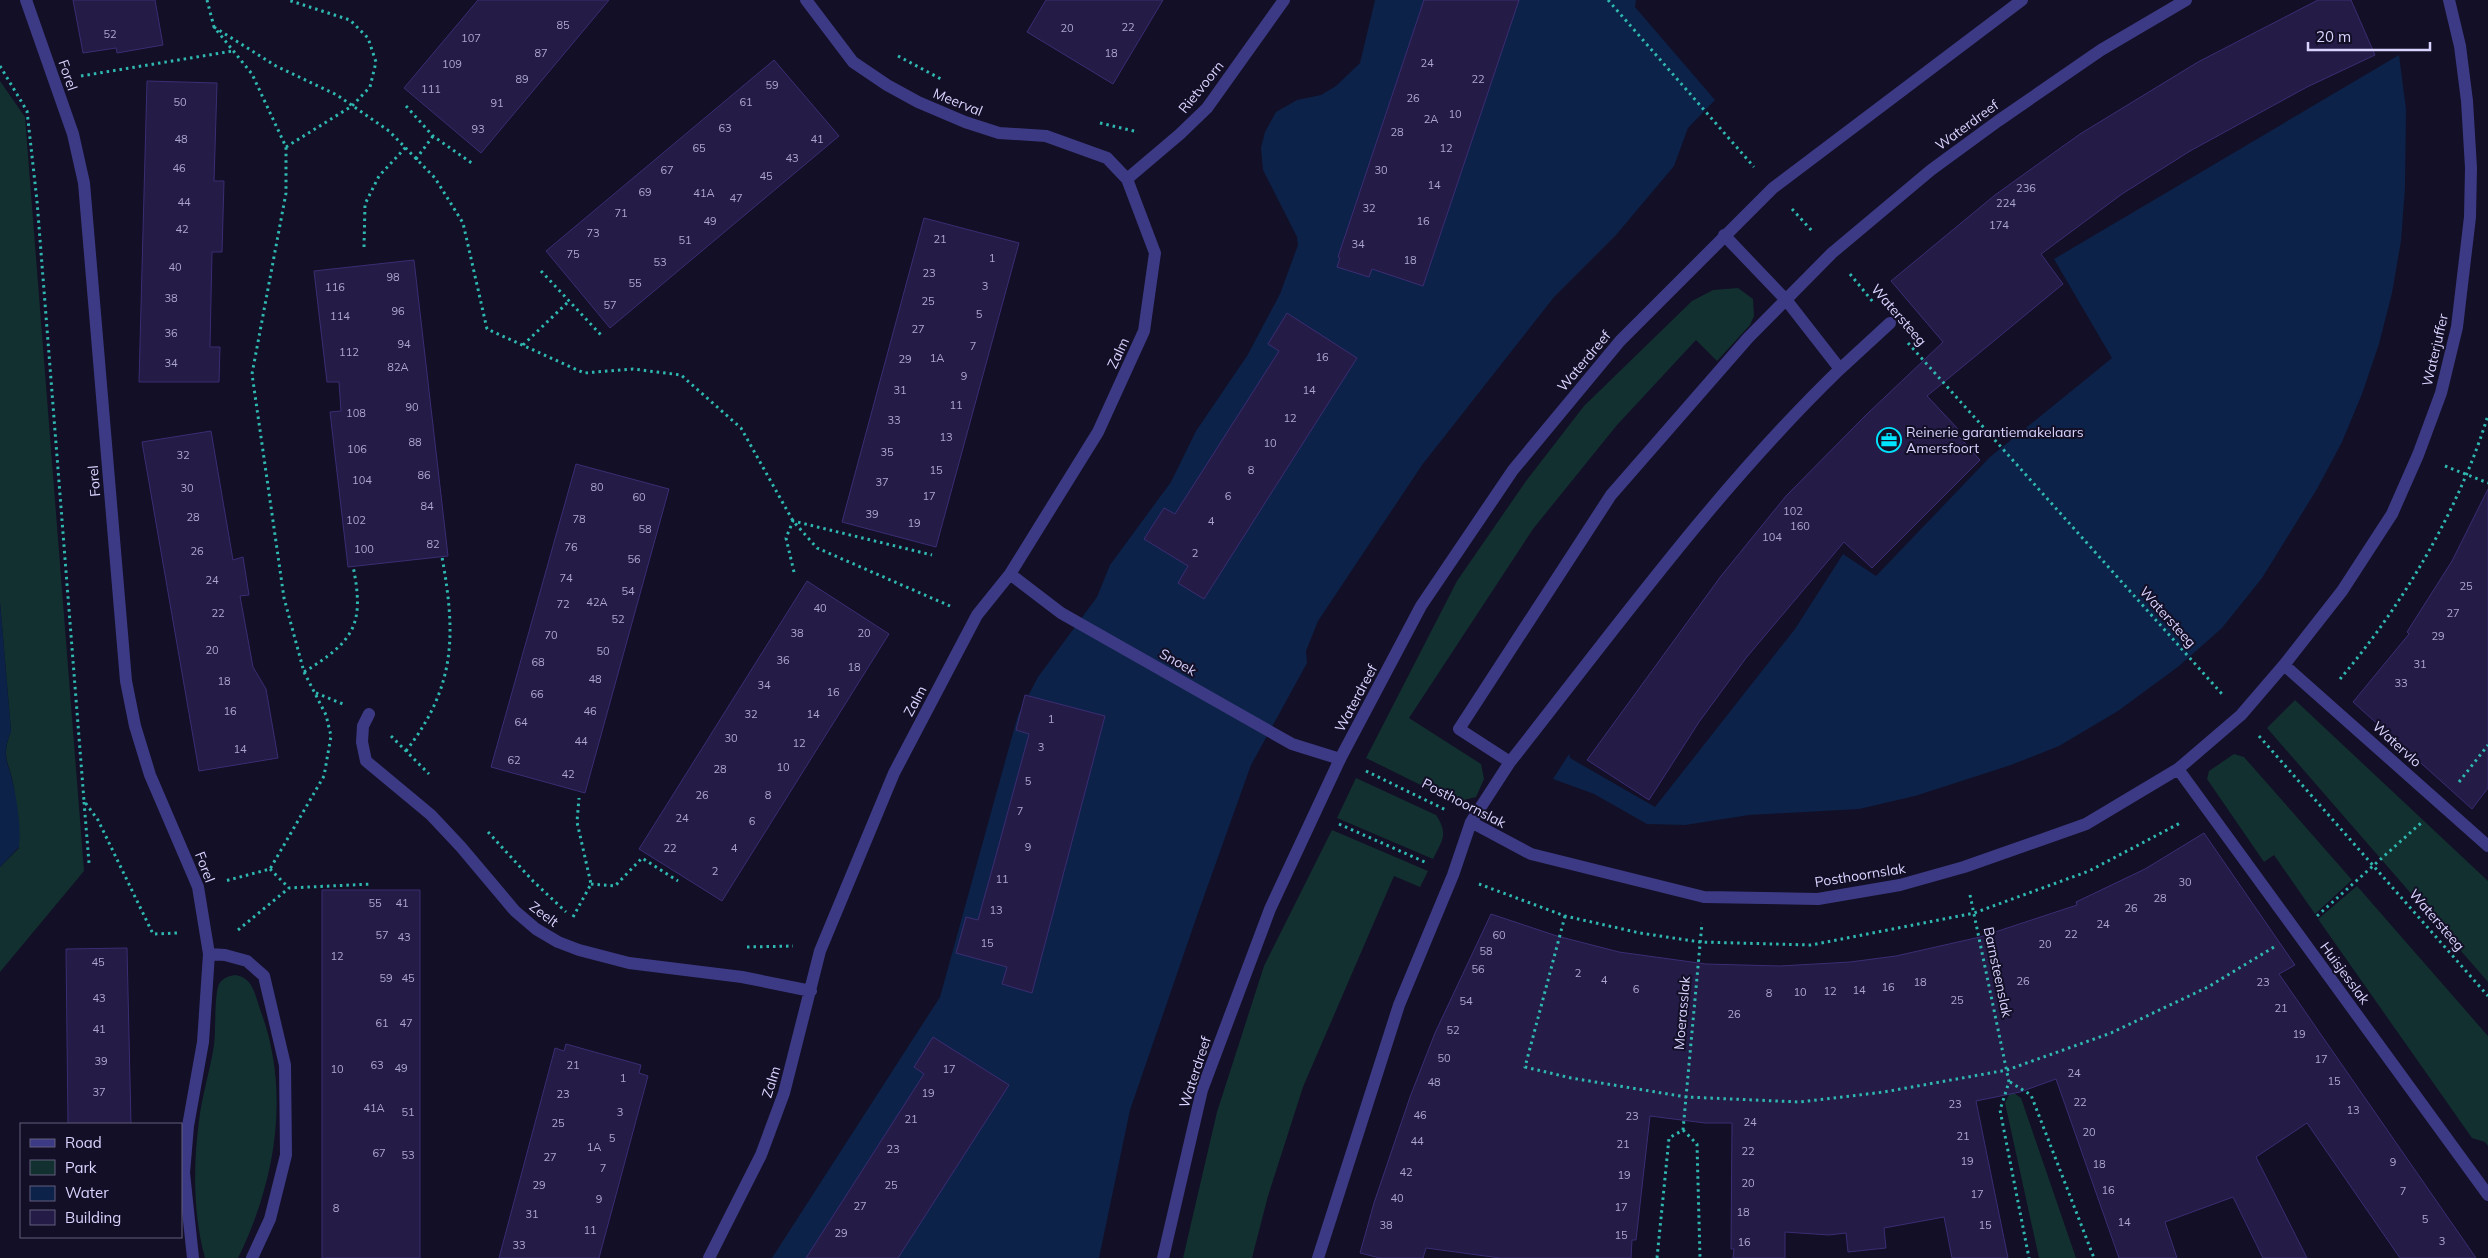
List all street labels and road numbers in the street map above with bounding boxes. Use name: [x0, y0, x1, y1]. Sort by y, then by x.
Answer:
street label: Forel: [54, 57, 82, 93]
street label: Rietvoorn: [1174, 57, 1228, 117]
street label: Meerval: [931, 84, 985, 120]
street label: Waterdreef: [1932, 96, 2002, 154]
street label: Watersteeg: [1867, 280, 1931, 350]
street label: Waterjuffer: [2418, 311, 2452, 388]
street label: Waterdreef: [1553, 327, 1615, 395]
street label: Zalm: [1103, 335, 1133, 371]
street label: Forel: [84, 465, 104, 497]
street label: Watersteeg: [2136, 583, 2200, 651]
street label: Snoek: [1156, 644, 1200, 680]
street label: Waterdreef: [1331, 661, 1381, 735]
street label: Zalm: [899, 683, 931, 719]
street label: Watervlo: [2369, 717, 2425, 771]
street label: Posthoornslak: [1419, 774, 1510, 832]
street label: Forel: [191, 849, 219, 885]
street label: Posthoornslak: [1813, 859, 1908, 891]
street label: Watersteeg: [2405, 885, 2469, 955]
street label: Zeelt: [526, 897, 562, 931]
street label: Barnsteenslak: [1980, 925, 2017, 1020]
street label: Huisjesslak: [2316, 938, 2374, 1008]
street label: Moerasslak: [1670, 975, 1694, 1051]
street label: Waterdreef: [1175, 1034, 1215, 1110]
street label: Zalm: [758, 1064, 784, 1100]

